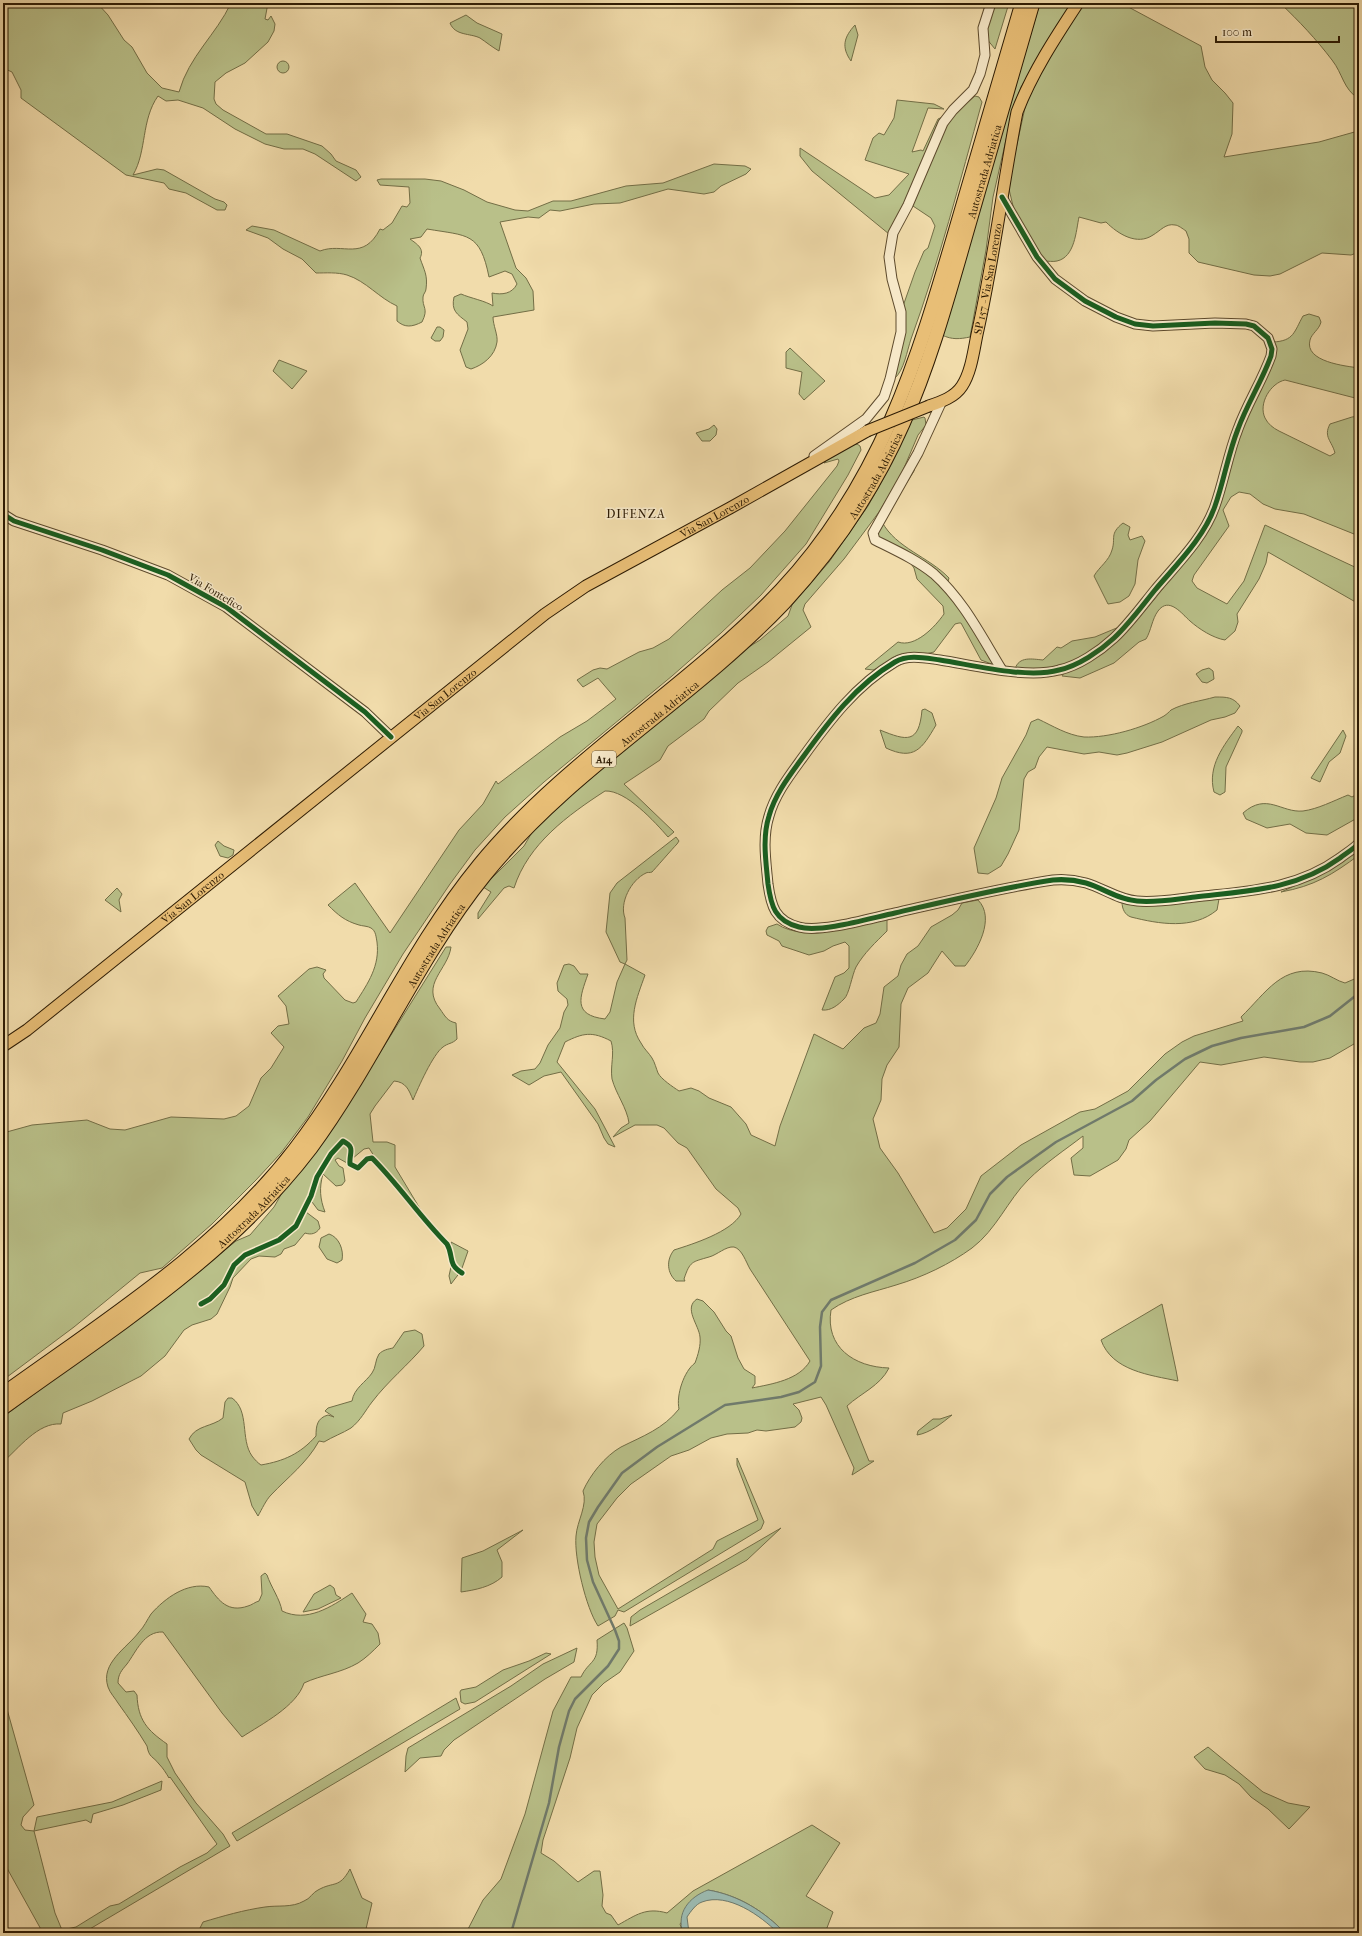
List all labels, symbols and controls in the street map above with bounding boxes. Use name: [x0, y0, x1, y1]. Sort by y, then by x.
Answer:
scale bar: [1216, 18, 1339, 44]
text: 100 m: [1222, 25, 1252, 39]
street label: Autostrada Adriatica: [965, 122, 1005, 221]
street label: SP 157 - Via San Lorenzo: [971, 222, 1005, 336]
street label: Autostrada Adriatica: [846, 430, 906, 522]
street label: Via San Lorenzo: [677, 492, 752, 541]
district label: DIFENZA: [606, 507, 666, 521]
street label: Via Fontefico: [185, 571, 246, 614]
street label: Via San Lorenzo: [411, 665, 480, 724]
street label: Autostrada Adriatica: [617, 678, 702, 750]
road number: A14: [592, 751, 616, 767]
street label: Via San Lorenzo: [158, 868, 227, 927]
street label: Autostrada Adriatica: [405, 900, 469, 991]
street label: Autostrada Adriatica: [214, 1172, 293, 1252]

